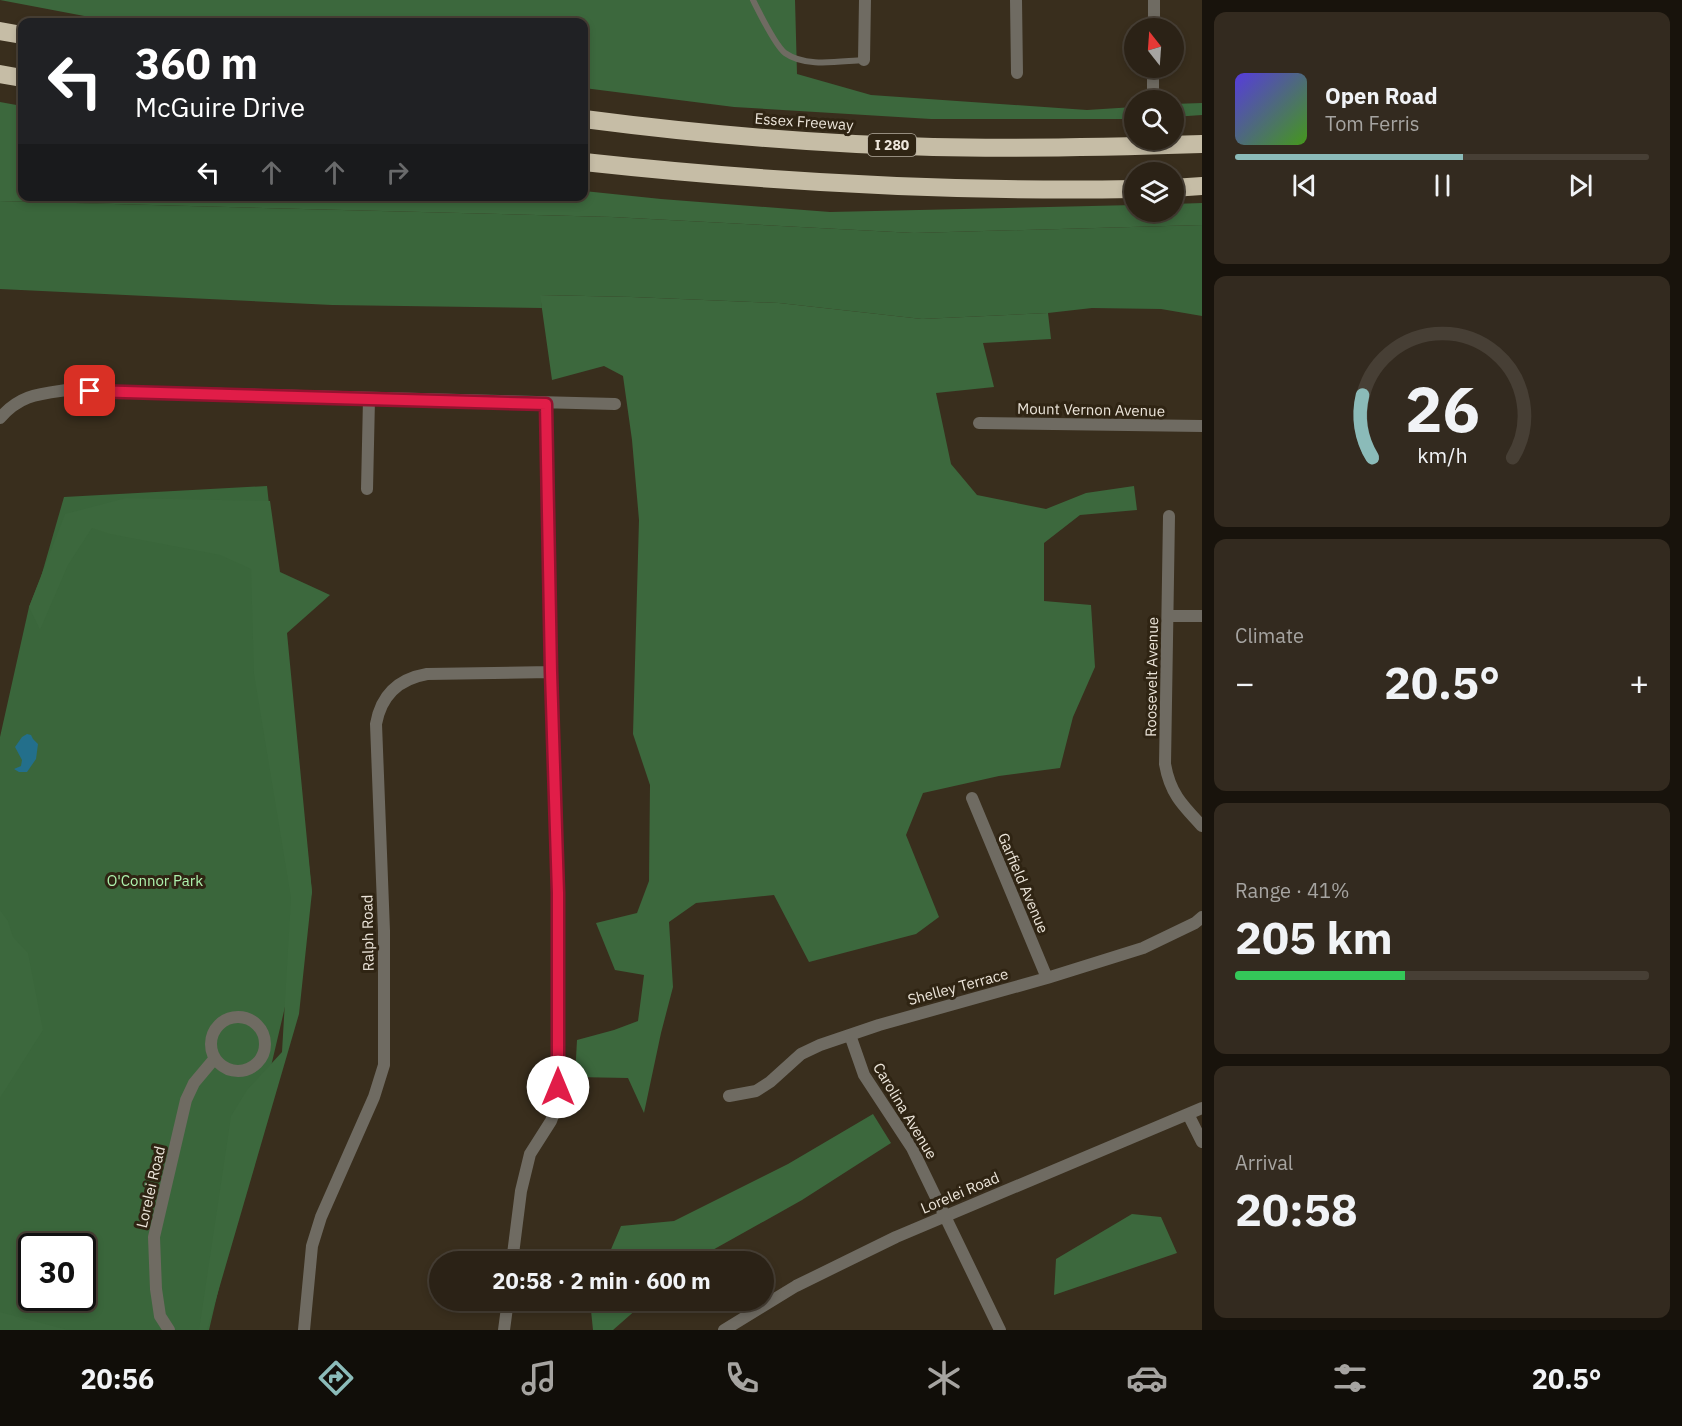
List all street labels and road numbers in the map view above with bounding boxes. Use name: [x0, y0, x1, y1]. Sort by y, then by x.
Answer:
street label: Essex Freeway: [754, 109, 855, 134]
road number: I 280: [868, 134, 916, 156]
street label: Mount Vernon Avenue: [1017, 399, 1165, 420]
street label: Roosevelt Avenue: [1141, 617, 1162, 737]
street label: Garfield Avenue: [994, 830, 1053, 936]
street label: Ralph Road: [357, 894, 378, 972]
street label: Shelley Terrace: [906, 964, 1010, 1009]
street label: Carolina Avenue: [869, 1059, 942, 1162]
street label: Lorelei Road: [132, 1144, 169, 1230]
street label: Lorelei Road: [918, 1167, 1002, 1218]

